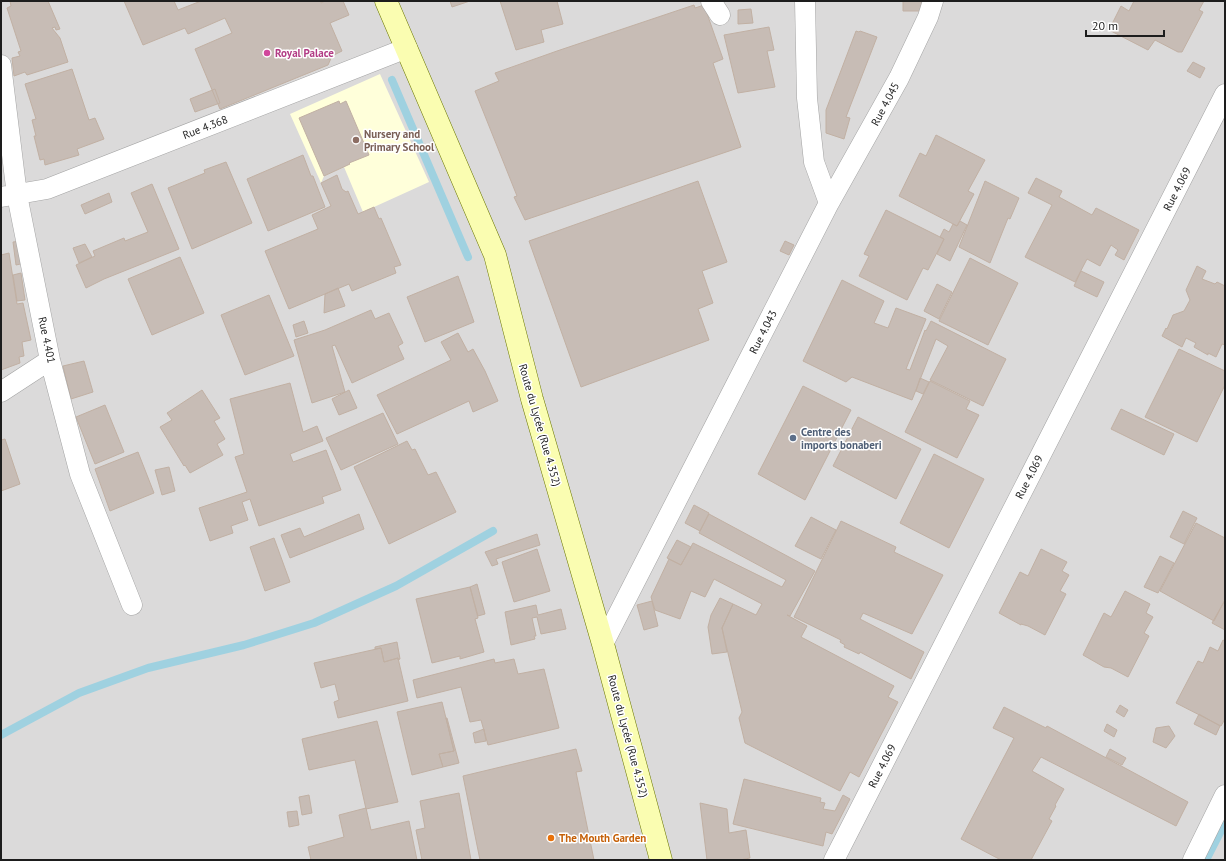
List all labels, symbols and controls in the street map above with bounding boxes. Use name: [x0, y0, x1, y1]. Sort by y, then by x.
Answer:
scale bar: [1086, 12, 1164, 38]
text: 20 m: [1092, 18, 1118, 33]
place label: Royal Palace: [275, 46, 334, 60]
marker: Royal Palace: [262, 48, 272, 58]
street label: Rue 4.045: [868, 80, 902, 128]
street label: Rue 4.368: [180, 112, 230, 142]
place label: Nursery and Primary School: [364, 127, 435, 154]
marker: Nursery and Primary School: [351, 135, 361, 145]
street label: Rue 4.069: [1160, 165, 1194, 213]
street label: Rue 4.043: [746, 308, 780, 356]
street label: Rue 4.401: [35, 315, 59, 365]
street label: Route du Lycée (Rue 4.352): [516, 362, 564, 488]
place label: Centre des imports bonaberi: [801, 425, 882, 452]
marker: Centre des imports bonaberi: [788, 433, 798, 443]
street label: Rue 4.069: [1012, 453, 1046, 501]
street label: Route du Lycée (Rue 4.352): [605, 673, 651, 799]
street label: Rue 4.069: [865, 742, 899, 790]
place label: The Mouth Garden: [559, 831, 646, 845]
marker: The Mouth Garden: [546, 833, 556, 843]

